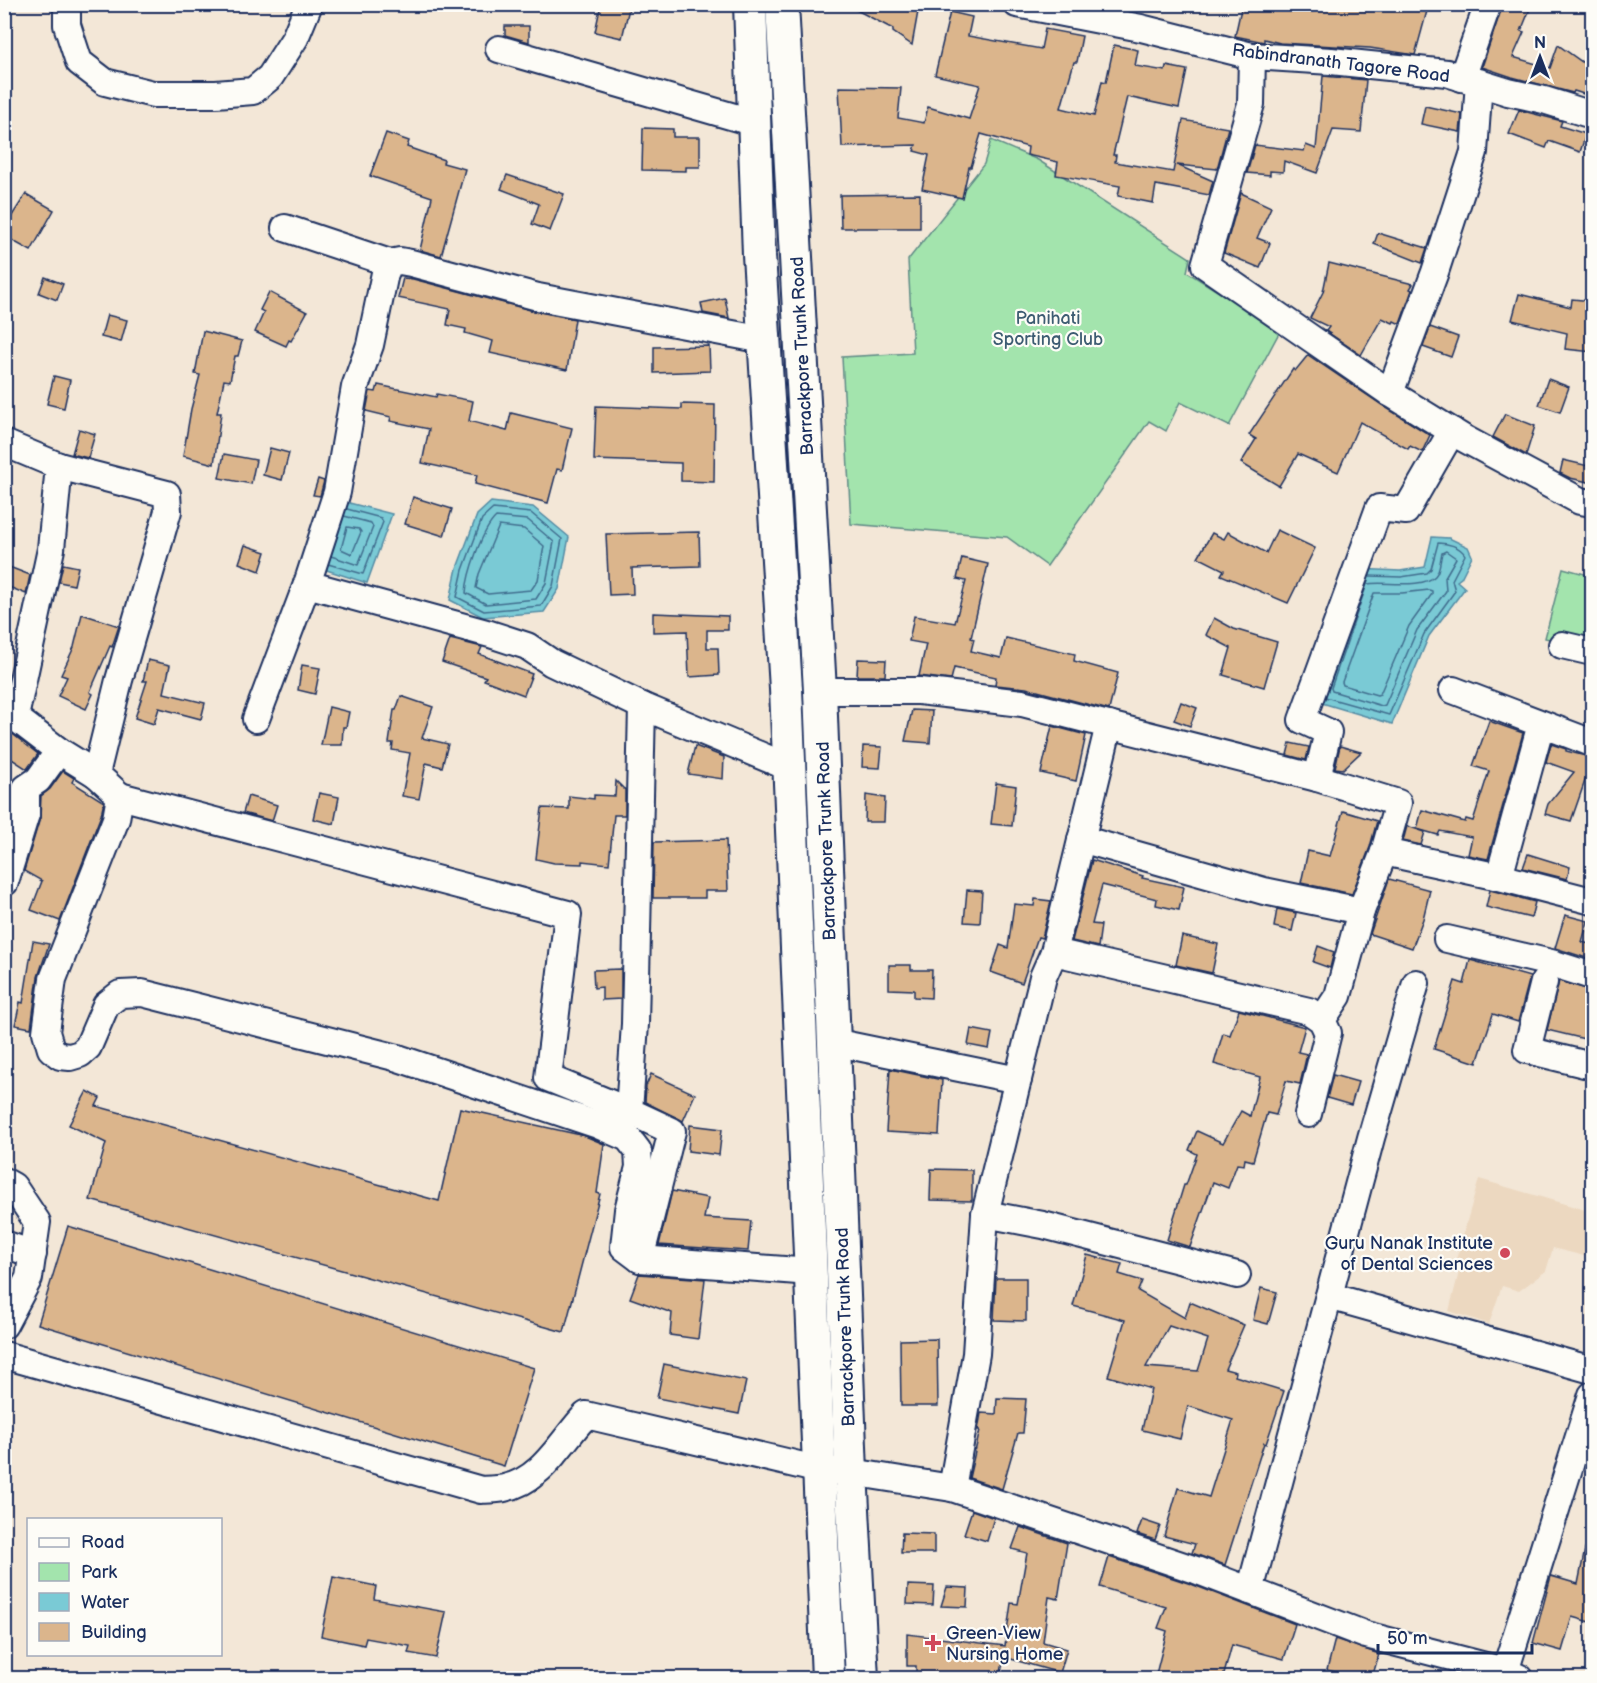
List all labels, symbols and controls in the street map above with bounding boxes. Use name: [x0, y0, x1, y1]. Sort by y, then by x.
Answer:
north arrow: [1510, 27, 1570, 87]
text: N: [1534, 34, 1546, 53]
street label: Rabindranath Tagore Road: [1231, 40, 1451, 87]
street label: Barrackpore Trunk Road: [787, 256, 818, 456]
park label: Panihati Sporting Club: [993, 308, 1103, 350]
street label: Barrackpore Trunk Road: [813, 741, 840, 941]
street label: Barrackpore Trunk Road: [832, 1227, 859, 1427]
place label: Guru Nanak Institute of Dental Sciences: [1325, 1233, 1493, 1275]
marker: Guru Nanak Institute of Dental Sciences: [1498, 1246, 1512, 1260]
legend: [27, 1518, 222, 1656]
text: Road: [81, 1532, 125, 1553]
text: Park: [81, 1562, 117, 1583]
text: Water: [81, 1592, 129, 1613]
scale bar: [1378, 1617, 1532, 1655]
text: Building: [81, 1622, 147, 1643]
place label: Green-View Nursing Home: [946, 1623, 1064, 1665]
text: 50 m: [1387, 1628, 1428, 1649]
marker: Green-View Nursing Home: [924, 1634, 942, 1652]

